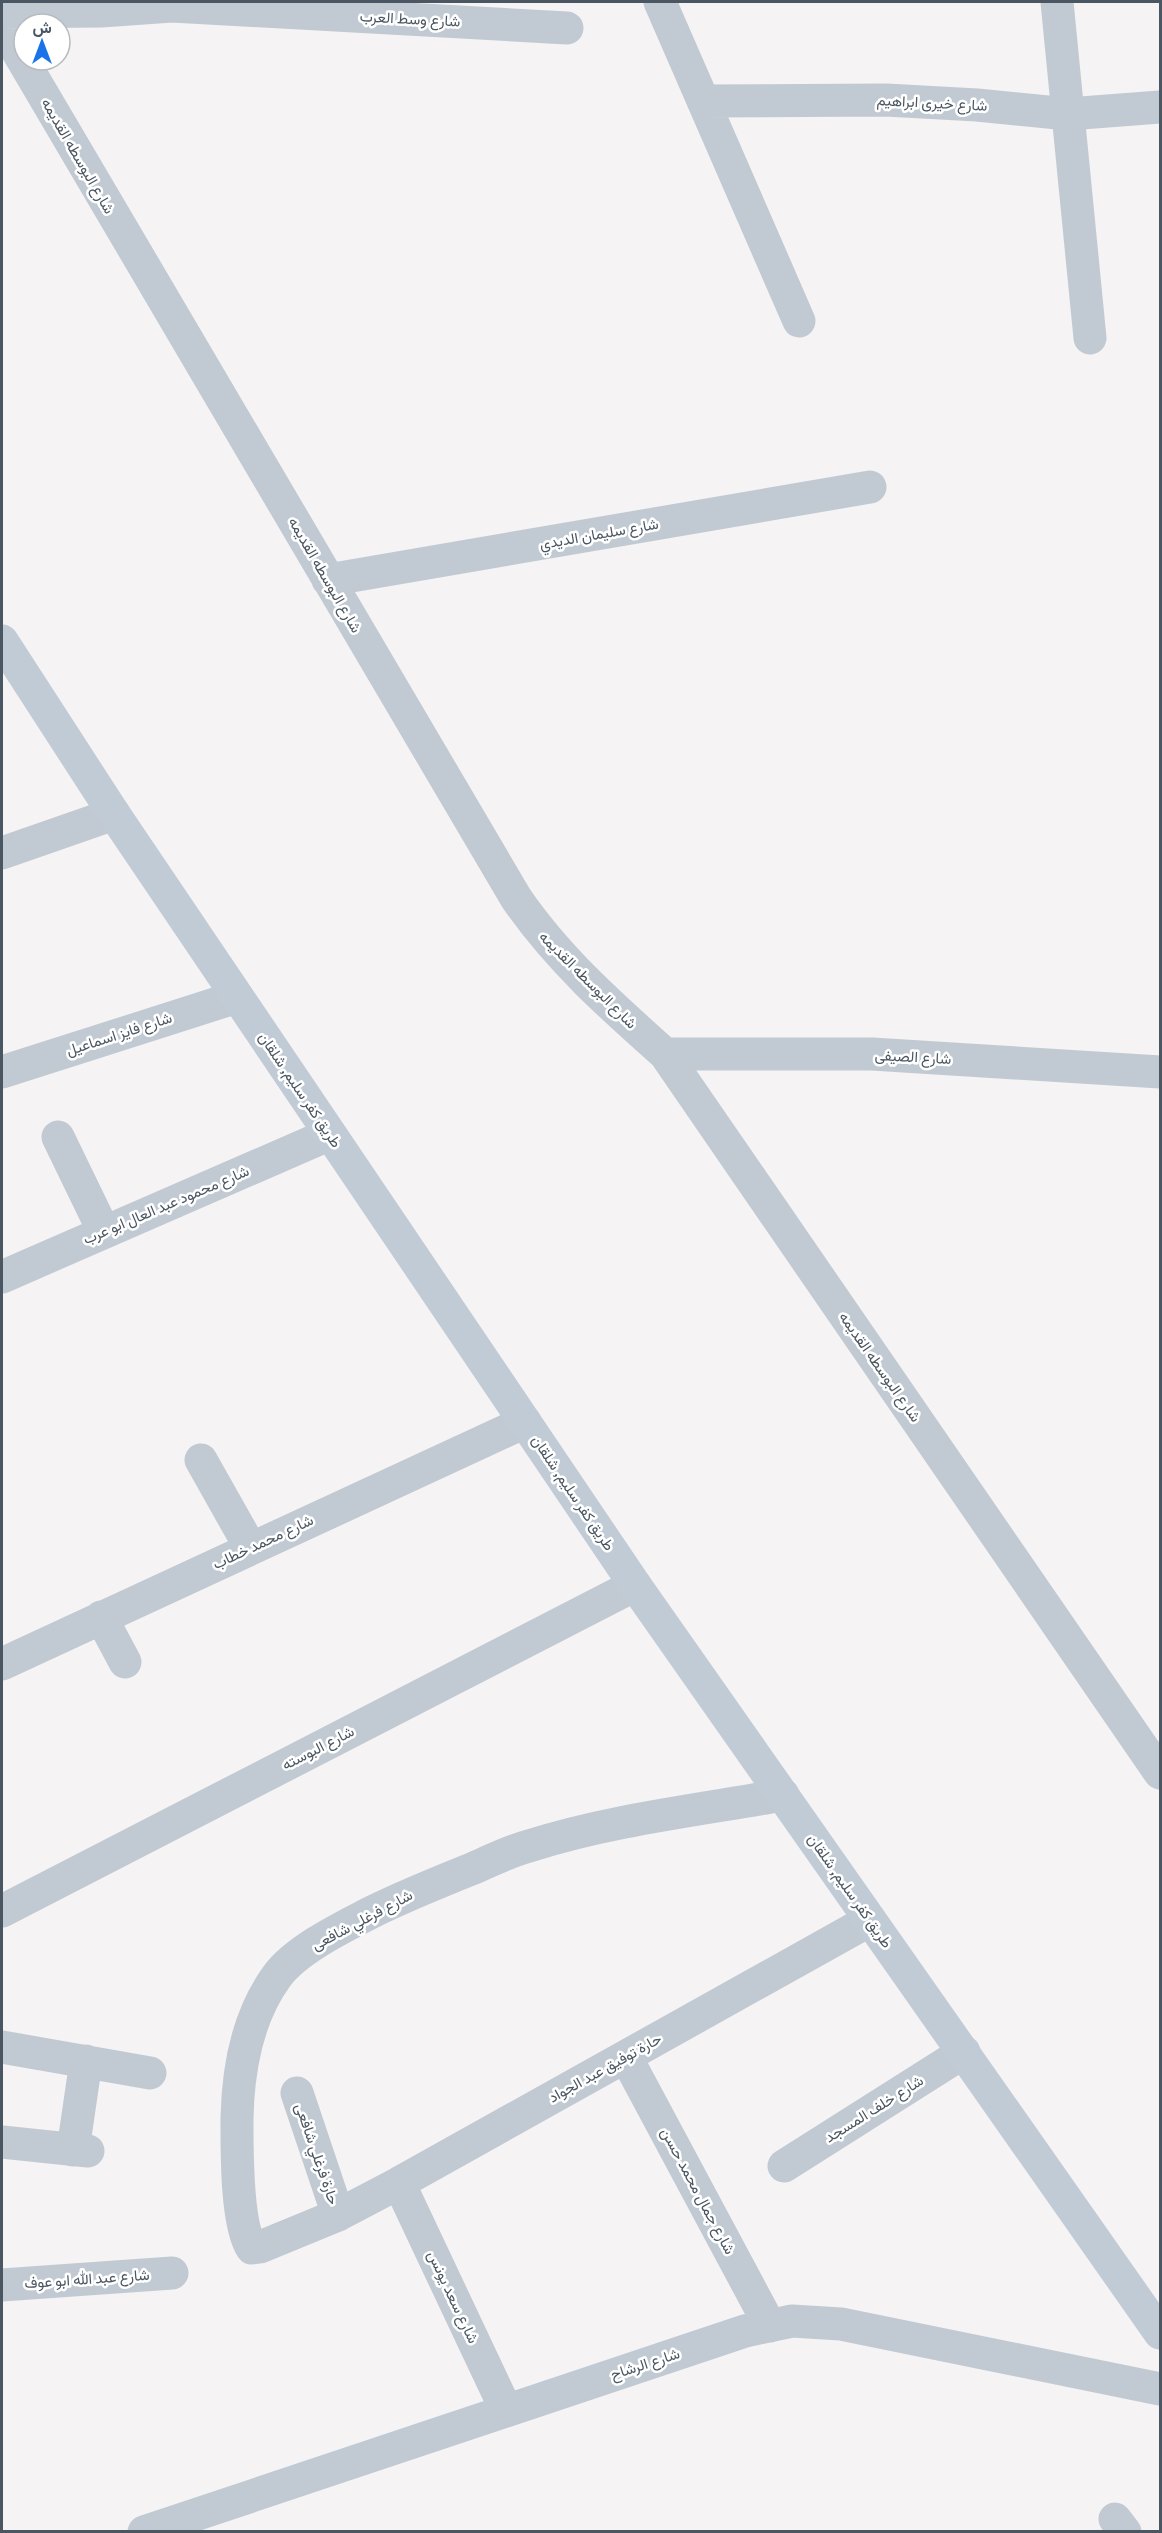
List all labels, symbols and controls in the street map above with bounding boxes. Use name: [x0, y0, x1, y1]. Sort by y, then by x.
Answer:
street label: شارع وسط العرب: [359, 7, 461, 33]
north arrow: [12, 12, 72, 72]
text: ش: [32, 18, 52, 38]
street label: شارع خيرى ابراهيم: [876, 91, 988, 117]
street label: شارع البوسطه القديمه: [36, 95, 118, 218]
street label: شارع البوسطه القديمه: [283, 514, 365, 637]
street label: شارع سليمان الديدي: [538, 515, 661, 557]
street label: شارع البوسطه القديمه: [534, 928, 641, 1034]
street label: شارع فايز اسماعيل: [64, 1008, 175, 1061]
street label: طريق كفر سليم, شلقان: [254, 1029, 345, 1152]
street label: شارع الصيفى: [874, 1046, 952, 1070]
street label: شارع محمود عبد العال ابو عرب: [80, 1162, 253, 1250]
street label: شارع البوسطه القديمه: [834, 1308, 925, 1427]
street label: طريق كفر سليم, شلقان: [527, 1432, 618, 1555]
street label: شارع محمد خطاب: [210, 1511, 317, 1575]
street label: شارع البوسته: [279, 1722, 358, 1776]
street label: طريق كفر سليم, شلقان: [803, 1830, 896, 1952]
street label: شارع فرغلي شافعى: [309, 1886, 417, 1958]
street label: حارة توفيق عبد الجواد: [545, 2030, 665, 2107]
street label: شارع خلف المسجد: [821, 2071, 928, 2148]
street label: حارة فرغلي شافعى: [287, 2101, 343, 2208]
street label: شارع جمال محمد حسن: [655, 2125, 739, 2258]
street label: شارع سعد يونس: [422, 2248, 482, 2347]
street label: شارع عبد الله ابو عوف: [24, 2266, 150, 2294]
street label: شارع الرشاح: [608, 2344, 683, 2386]

